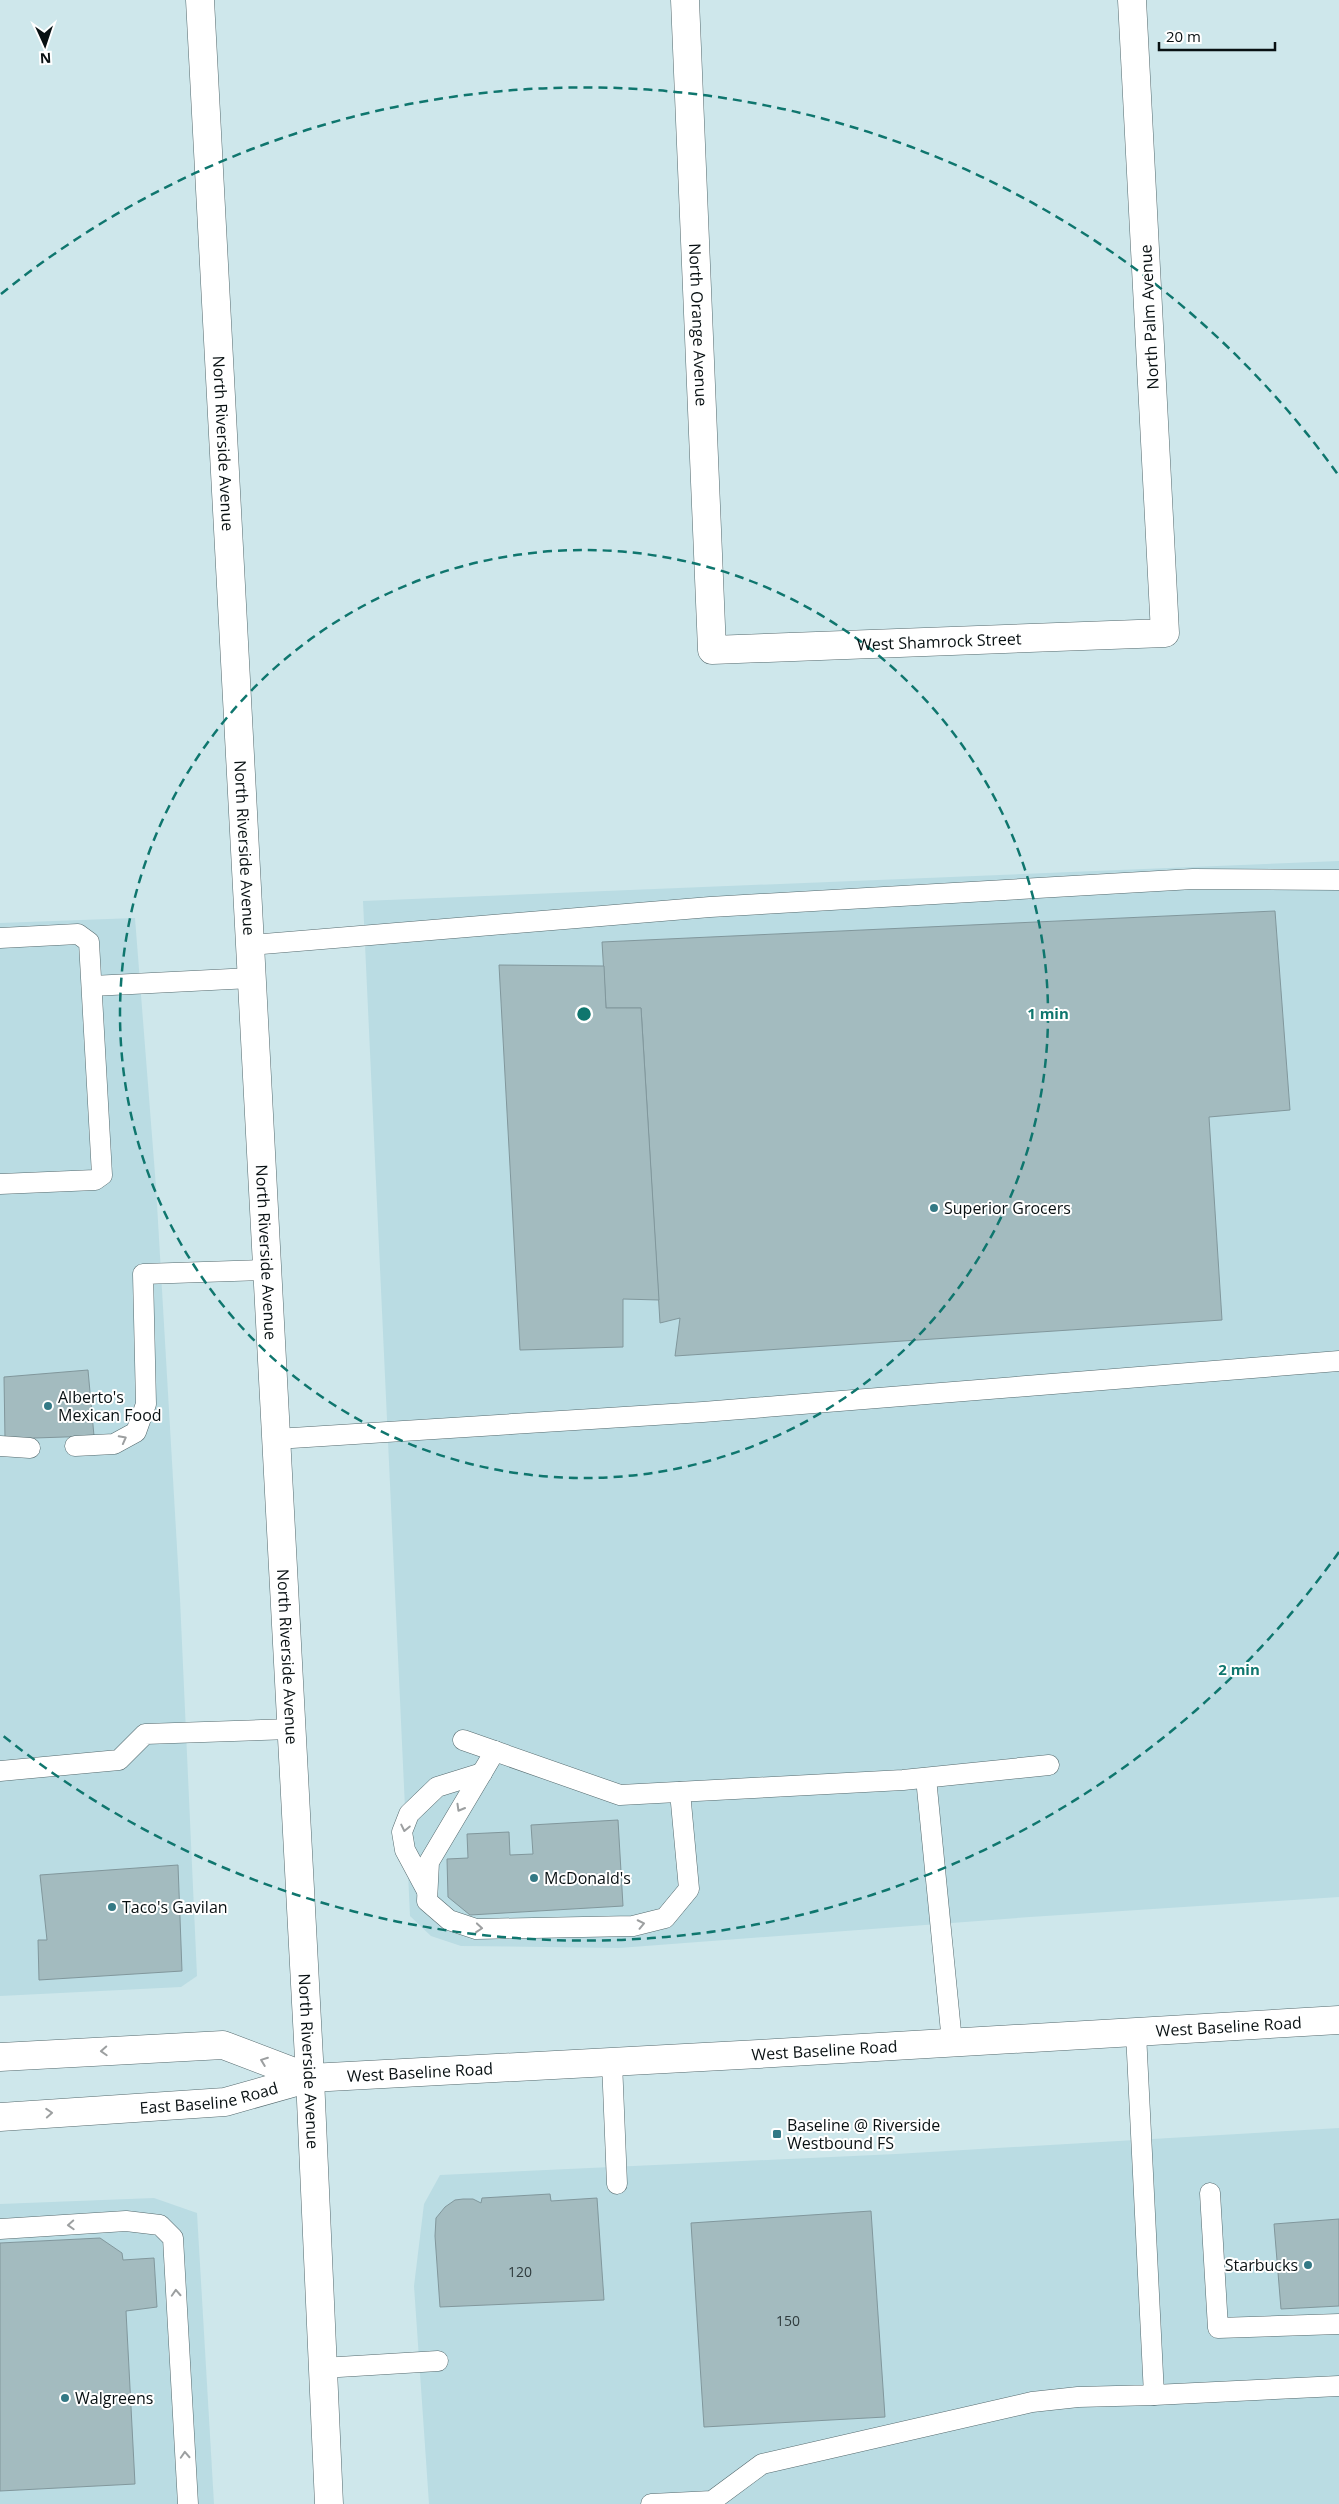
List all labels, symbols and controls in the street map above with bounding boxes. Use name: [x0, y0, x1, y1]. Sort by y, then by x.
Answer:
north arrow: [20, 20, 70, 70]
scale bar: [1159, 20, 1275, 52]
text: 20 m: [1166, 26, 1201, 46]
text: N: [40, 49, 52, 68]
street label: North Orange Avenue: [684, 243, 713, 407]
street label: North Palm Avenue: [1134, 244, 1164, 390]
street label: North Riverside Avenue: [208, 355, 239, 532]
street label: West Shamrock Street: [857, 627, 1022, 656]
street label: North Riverside Avenue: [229, 760, 261, 936]
text: 1 min: [1027, 1003, 1069, 1023]
centre of rings: [575, 1005, 593, 1023]
street label: North Riverside Avenue: [251, 1164, 282, 1341]
place label: Superior Grocers: [944, 1197, 1071, 1219]
marker: Superior Grocers: [928, 1202, 940, 1214]
place label: Alberto's Mexican Food: [58, 1386, 162, 1426]
marker: Alberto's Mexican Food: [42, 1400, 54, 1412]
one-way arrow: [117, 1435, 126, 1445]
street label: North Riverside Avenue: [272, 1568, 303, 1745]
text: 2 min: [1218, 1659, 1260, 1679]
one-way arrow: [456, 1802, 466, 1811]
one-way arrow: [400, 1824, 411, 1832]
place label: McDonald's: [544, 1867, 631, 1889]
marker: McDonald's: [528, 1872, 540, 1884]
place label: Taco's Gavilan: [122, 1896, 228, 1918]
marker: Taco's Gavilan: [106, 1901, 118, 1913]
one-way arrow: [637, 1919, 646, 1930]
one-way arrow: [476, 1922, 484, 1933]
street label: North Riverside Avenue: [293, 1973, 324, 2149]
street label: West Baseline Road: [1155, 2011, 1302, 2042]
street label: West Baseline Road: [751, 2035, 898, 2065]
one-way arrow: [100, 2046, 108, 2057]
one-way arrow: [260, 2056, 269, 2067]
street label: West Baseline Road: [346, 2057, 494, 2087]
street label: East Baseline Road: [139, 2077, 281, 2119]
one-way arrow: [45, 2108, 53, 2119]
place label: Baseline @ Riverside Westbound FS: [787, 2114, 940, 2154]
marker: Baseline @ Riverside Westbound FS: [771, 2128, 783, 2140]
one-way arrow: [67, 2219, 75, 2230]
place label: Starbucks: [1225, 2254, 1298, 2276]
marker: Starbucks: [1302, 2259, 1314, 2271]
house number: 120: [508, 2262, 532, 2281]
one-way arrow: [171, 2289, 182, 2297]
house number: 150: [776, 2311, 800, 2330]
place label: Walgreens: [75, 2387, 153, 2409]
marker: Walgreens: [59, 2392, 71, 2404]
one-way arrow: [180, 2451, 191, 2459]

